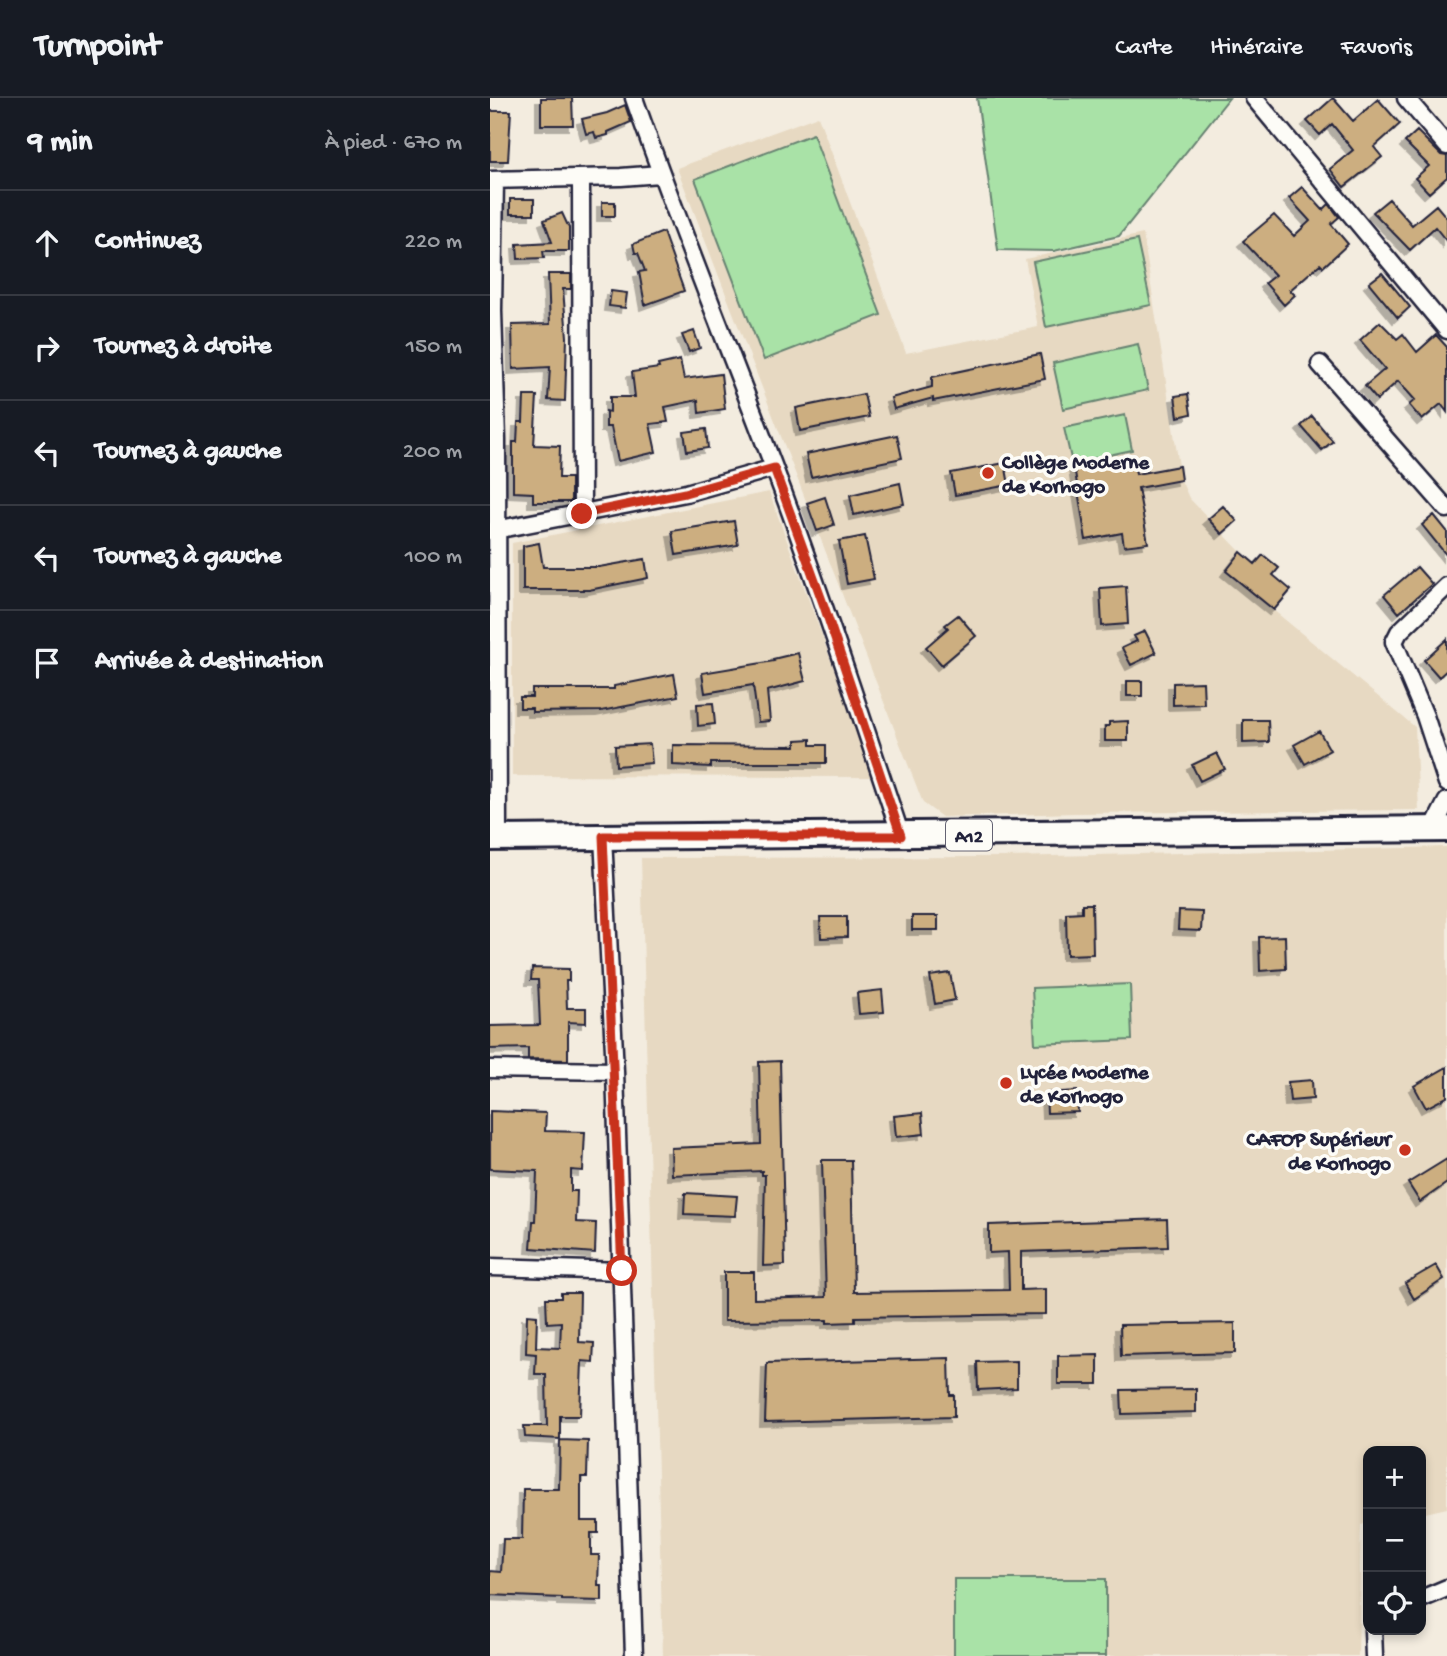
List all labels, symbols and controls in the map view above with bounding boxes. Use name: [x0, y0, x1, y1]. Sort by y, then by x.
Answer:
text: Turnpoint: [35, 29, 160, 67]
text: Carte: [1115, 34, 1172, 63]
text: Itinéraire: [1210, 34, 1303, 63]
text: Favoris: [1341, 34, 1412, 63]
text: 9 min: [28, 126, 92, 161]
text: À pied · 670 m: [325, 130, 462, 157]
icon: ahead: [28, 224, 66, 262]
text: Continuez: [95, 227, 201, 258]
text: 220 m: [405, 229, 462, 256]
icon: right: [28, 329, 66, 367]
text: Tournez à droite: [95, 332, 272, 363]
text: 150 m: [406, 334, 462, 361]
icon: left: [28, 434, 66, 472]
text: Tournez à gauche: [95, 437, 282, 468]
text: 200 m: [403, 439, 462, 466]
place label: Collège Moderne de Korhogo: [1001, 452, 1150, 501]
marker: Collège Moderne de Korhogo: [980, 465, 996, 481]
route end: [566, 498, 597, 529]
icon: left: [28, 539, 66, 577]
text: Tournez à gauche: [95, 542, 282, 573]
text: 100 m: [405, 544, 462, 571]
icon: arrive: [28, 644, 66, 682]
text: Arrivée à destination: [95, 647, 323, 678]
road number: A12: [946, 820, 992, 850]
place label: Lycée Moderne de Korhogo: [1020, 1062, 1150, 1111]
marker: Lycée Moderne de Korhogo: [998, 1075, 1014, 1091]
place label: CAFOP Supérieur de Korhogo: [1245, 1129, 1394, 1178]
marker: CAFOP Supérieur de Korhogo: [1397, 1142, 1413, 1158]
route start: [606, 1255, 637, 1286]
map controls: [1363, 1446, 1426, 1635]
button: +: [1363, 1446, 1426, 1509]
button: −: [1363, 1509, 1426, 1572]
button: locate: [1363, 1572, 1426, 1635]

